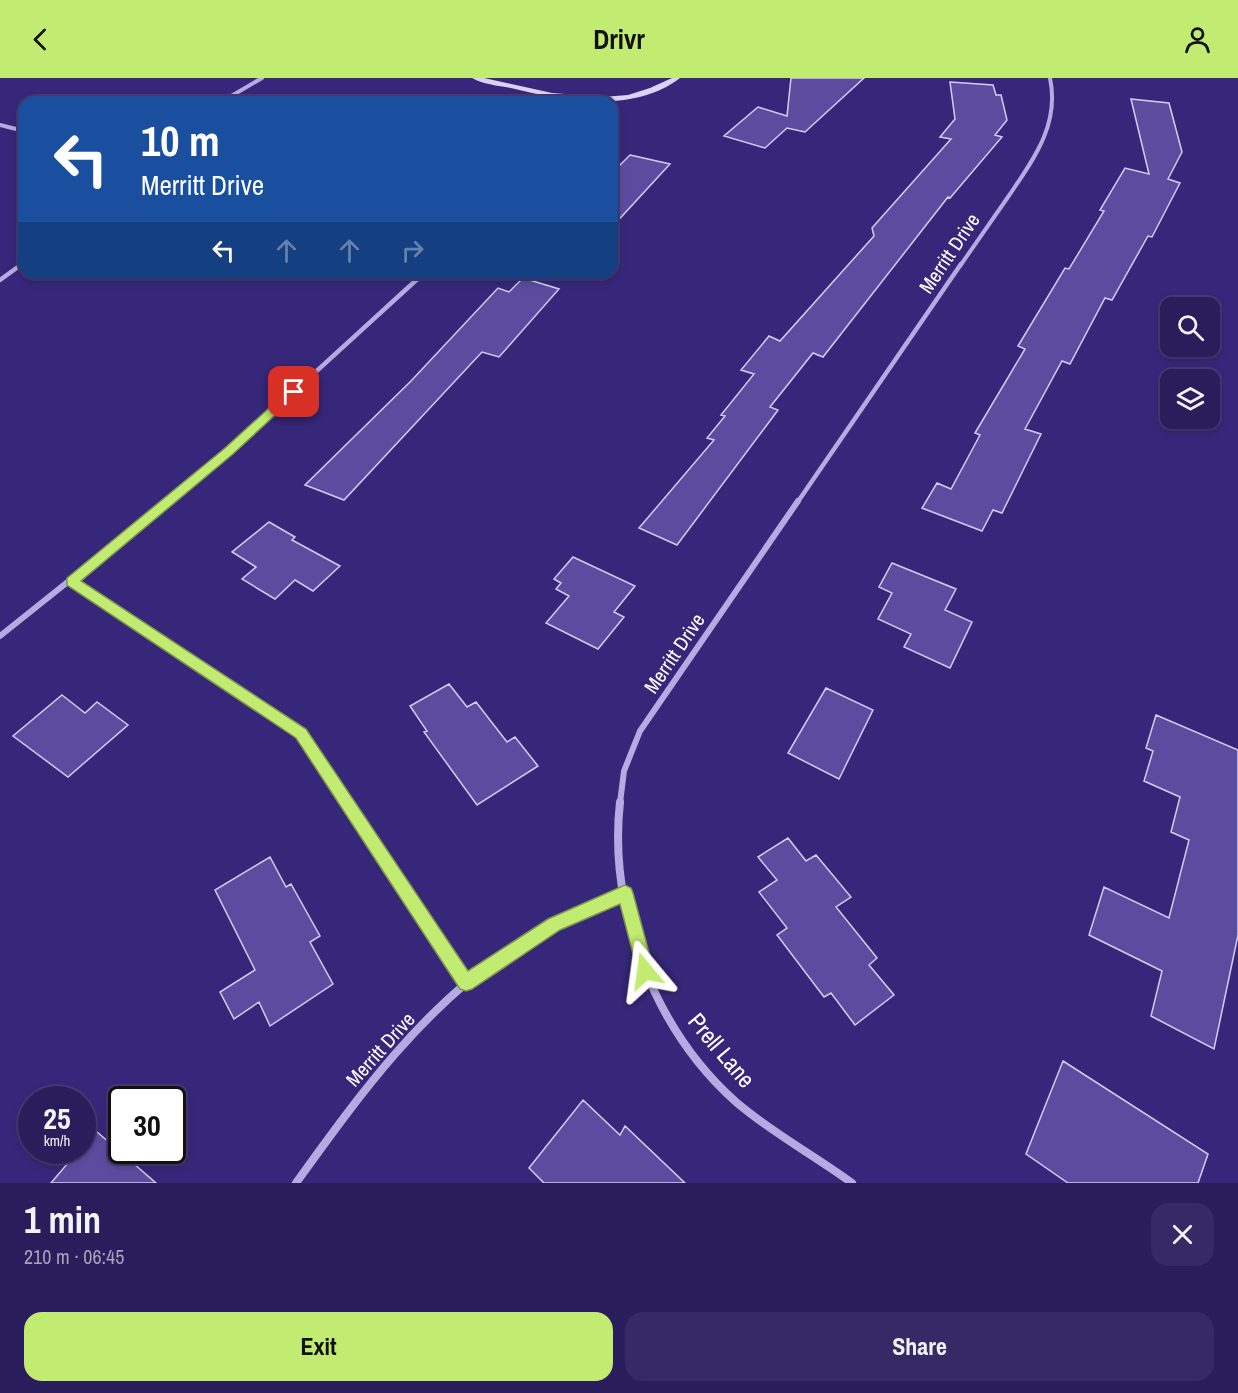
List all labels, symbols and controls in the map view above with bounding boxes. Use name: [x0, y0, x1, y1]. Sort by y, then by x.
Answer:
text: Drivr: [593, 21, 645, 57]
icon: back: [24, 23, 57, 56]
icon: person: [1181, 23, 1214, 56]
text: 10 m: [141, 113, 220, 169]
icon: left: [42, 120, 120, 198]
text: Merritt Drive: [141, 167, 264, 203]
street label: Merritt Drive: [912, 208, 986, 298]
icon: left: [207, 234, 240, 267]
icon: ahead: [270, 234, 303, 267]
icon: ahead: [333, 234, 366, 267]
icon: right: [396, 234, 429, 267]
map controls: [1160, 297, 1220, 429]
button: search: [1160, 297, 1220, 357]
pin: [268, 366, 319, 417]
button: layers: [1160, 369, 1220, 429]
icon: arrive: [277, 375, 310, 408]
street label: Merritt Drive: [637, 608, 711, 698]
position arrow: [613, 939, 677, 1003]
street label: Merritt Drive: [339, 1006, 421, 1092]
street label: Prell Lane: [681, 1006, 763, 1094]
speed limit sign: 30: [108, 1086, 186, 1164]
text: 25: [43, 1098, 71, 1138]
text: km/h: [44, 1130, 70, 1151]
text: 1 min: [24, 1196, 101, 1244]
button: close: [1151, 1203, 1214, 1266]
text: 210 m · 06:45: [24, 1243, 124, 1270]
button: Exit: [24, 1312, 613, 1381]
button: Share: [625, 1312, 1214, 1381]

